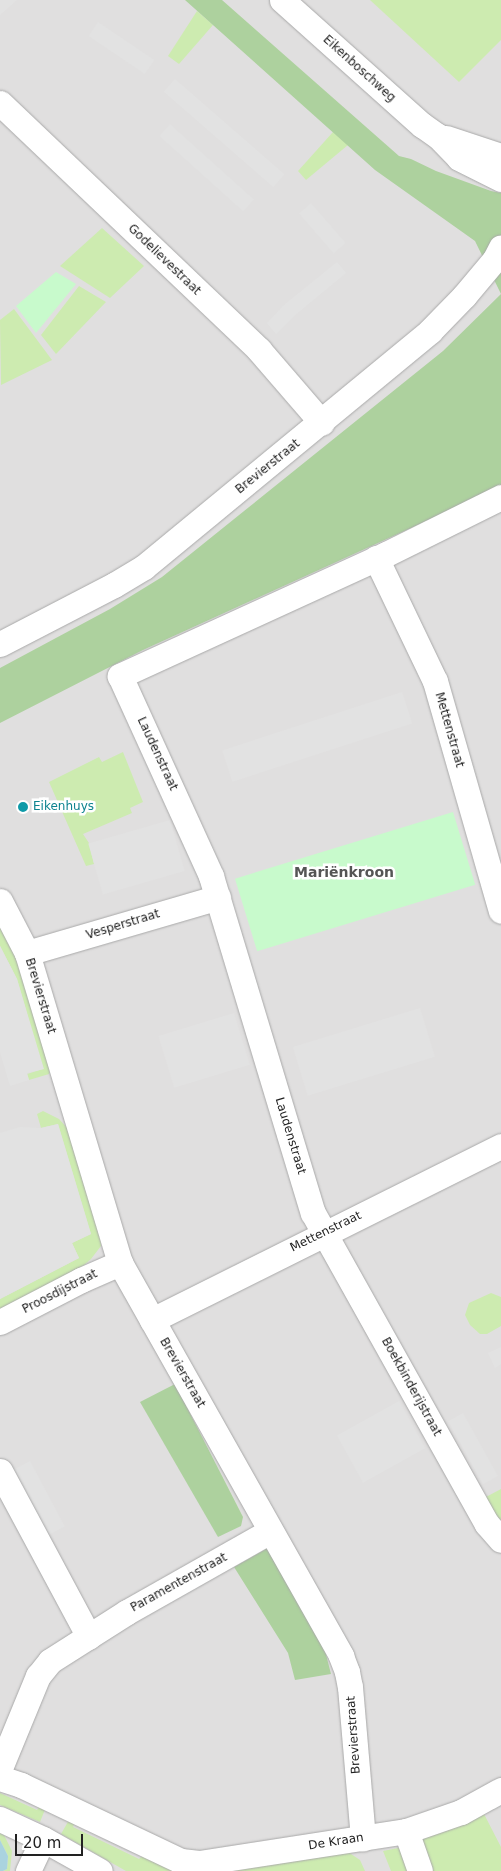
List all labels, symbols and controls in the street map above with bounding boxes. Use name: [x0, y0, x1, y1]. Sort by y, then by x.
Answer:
street label: Eikenboschweg: [320, 33, 398, 105]
street label: Godelievestraat: [125, 222, 203, 298]
street label: Brevierstraat: [233, 437, 303, 497]
street label: Mettenstraat: [431, 691, 467, 769]
street label: Laudenstraat: [134, 715, 180, 793]
place label: Eikenhuys: [33, 800, 94, 814]
marker: Eikenhuys: [17, 801, 29, 813]
district label: Mariënkroon: [294, 864, 394, 880]
street label: Vesperstraat: [84, 907, 162, 943]
street label: Brevierstraat: [22, 956, 58, 1036]
street label: Laudenstraat: [271, 1096, 309, 1176]
street label: Mettenstraat: [288, 1209, 364, 1255]
street label: Proosdijstraat: [20, 1267, 100, 1317]
street label: Brevierstraat: [156, 1335, 208, 1411]
street label: Boekbinderijstraat: [378, 1335, 444, 1439]
street label: Paramentenstraat: [128, 1551, 230, 1615]
street label: Brevierstraat: [344, 1695, 364, 1775]
scale bar: [18, 1824, 85, 1856]
street label: De Kraan: [307, 1831, 365, 1853]
text: 20 m: [23, 1834, 61, 1852]

